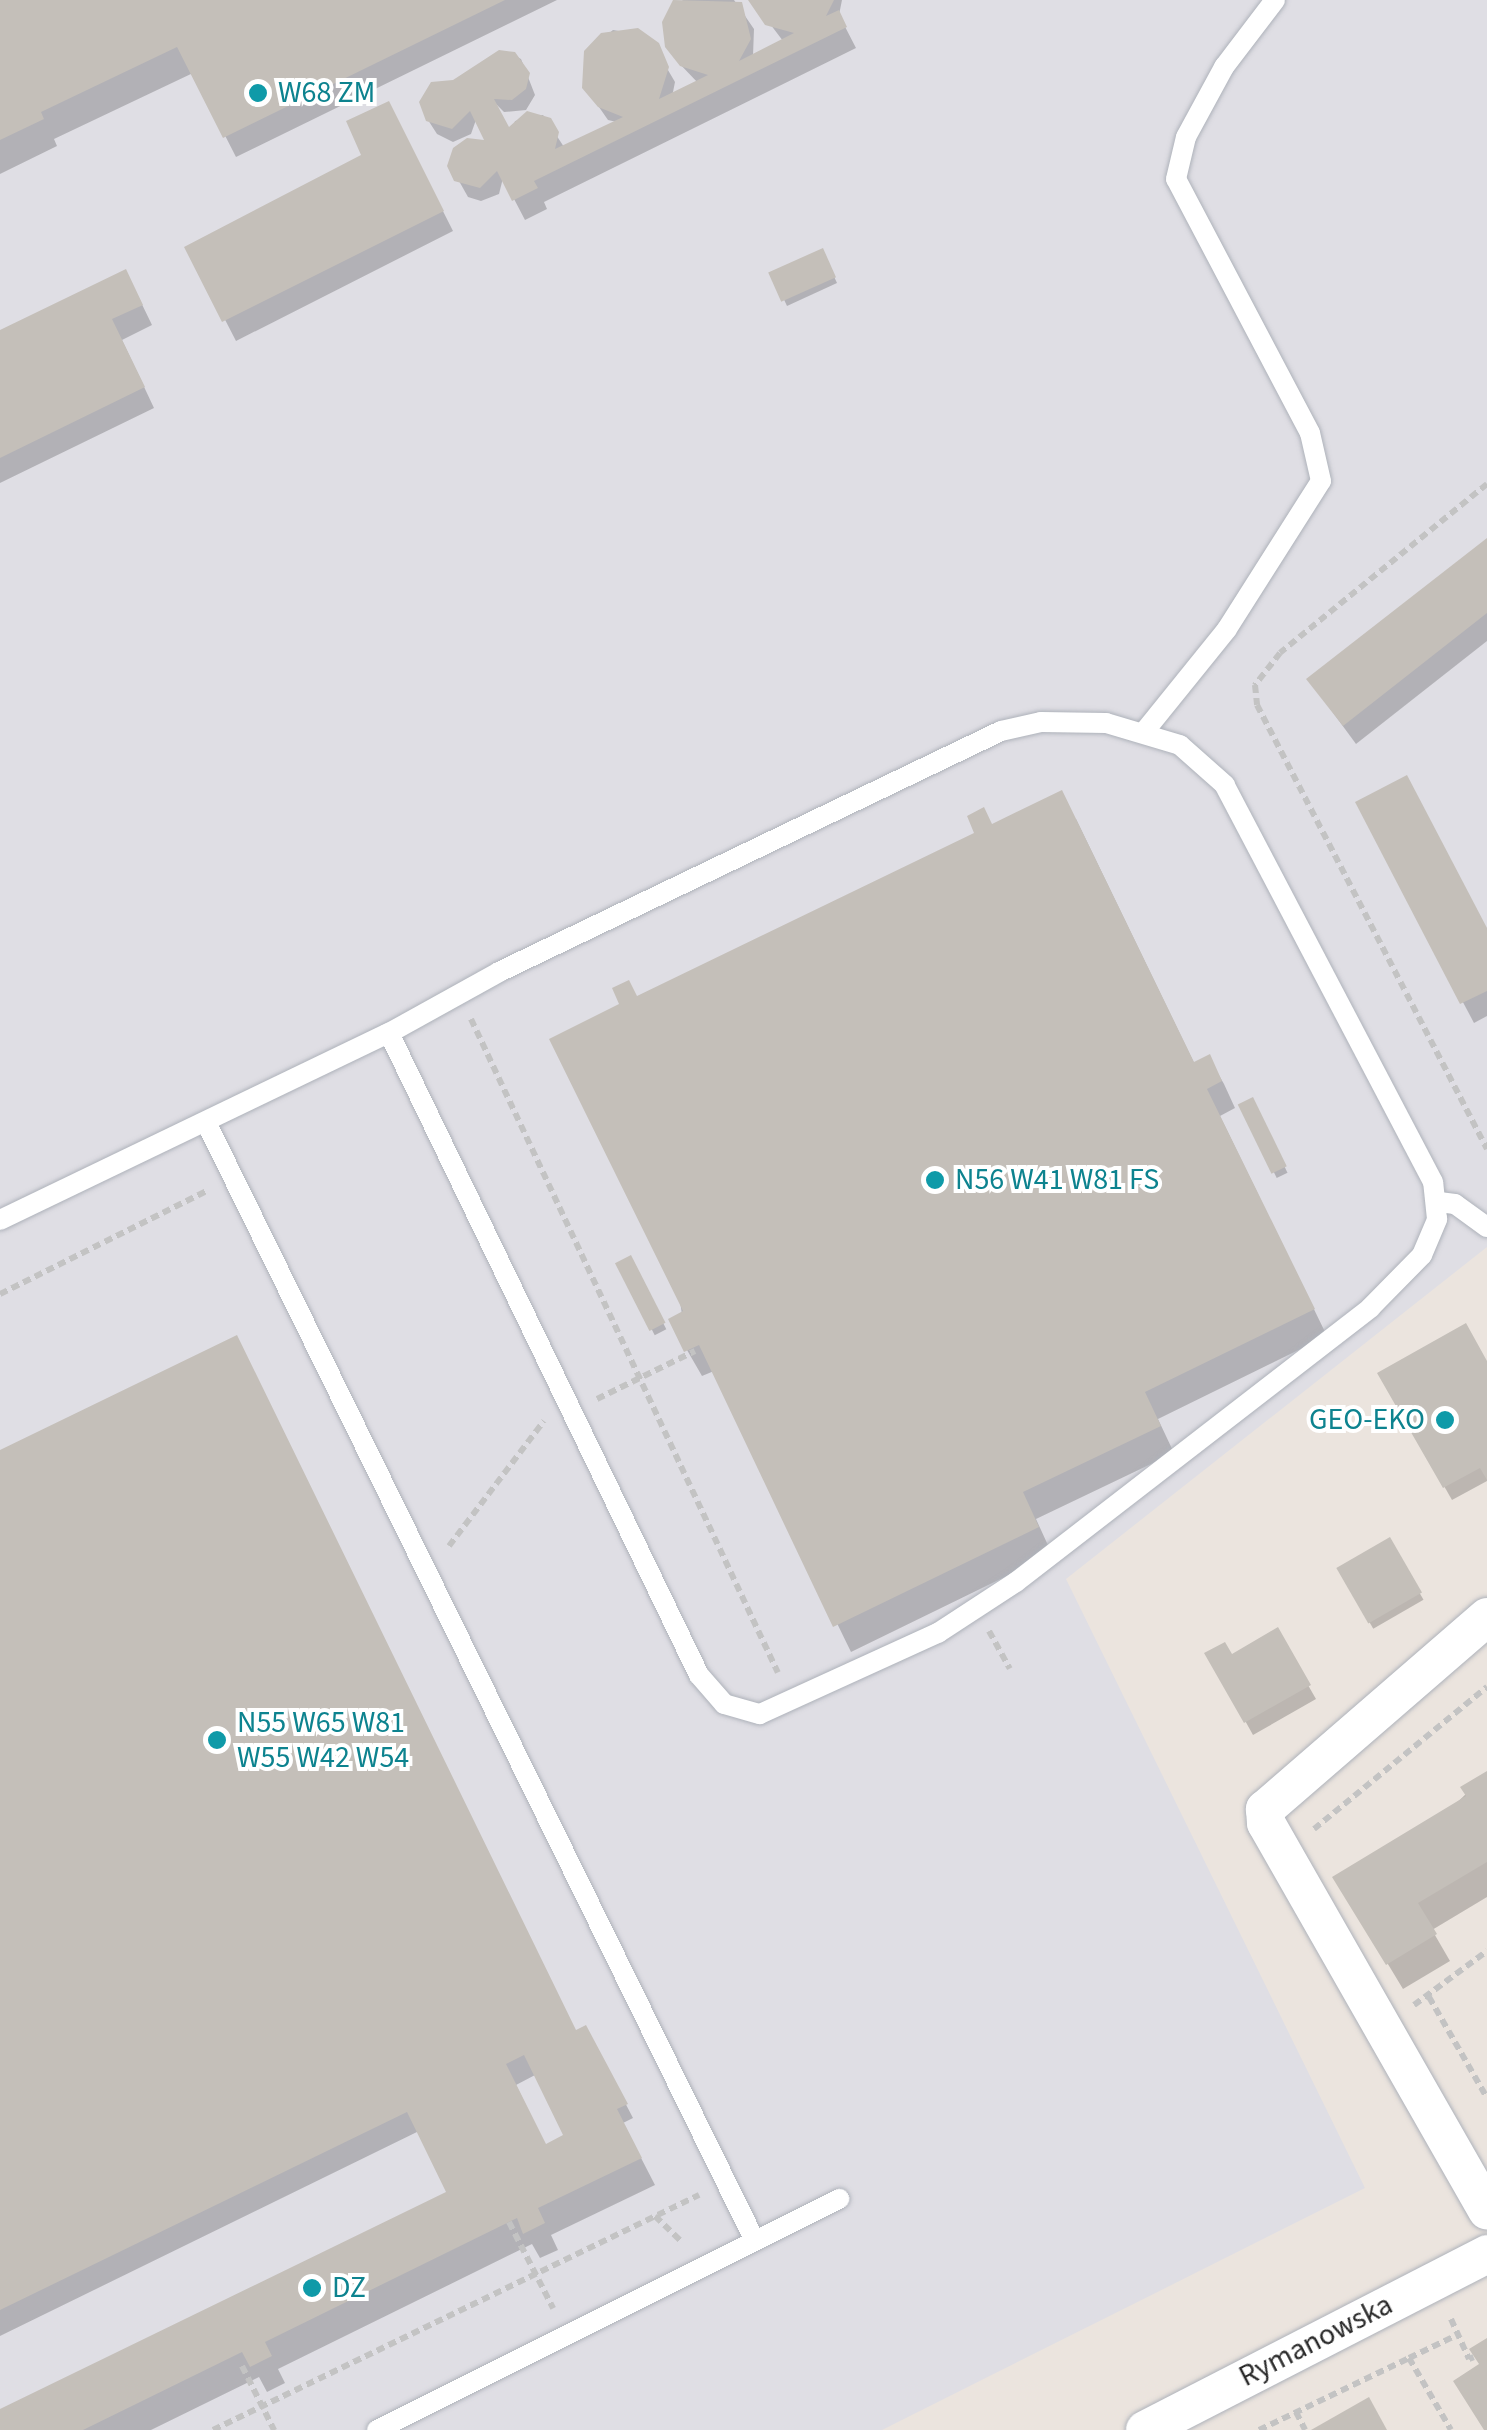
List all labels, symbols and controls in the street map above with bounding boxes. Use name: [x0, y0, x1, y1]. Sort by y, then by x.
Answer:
place label: W68 ZM: [278, 75, 375, 111]
marker: W68 ZM: [247, 82, 269, 104]
place label: N56 W41 W81 FS: [955, 1162, 1159, 1198]
marker: N56 W41 W81 FS: [924, 1169, 946, 1191]
place label: GEO-EKO: [1309, 1402, 1425, 1438]
marker: GEO-EKO: [1434, 1409, 1456, 1431]
place label: N55 W65 W81 W55 W42 W54: [237, 1705, 409, 1776]
marker: N55 W65 W81 W55 W42 W54: [206, 1729, 228, 1751]
place label: DZ: [332, 2270, 366, 2306]
marker: DZ: [301, 2277, 323, 2299]
street label: Rymanowska: [1233, 2287, 1399, 2395]

